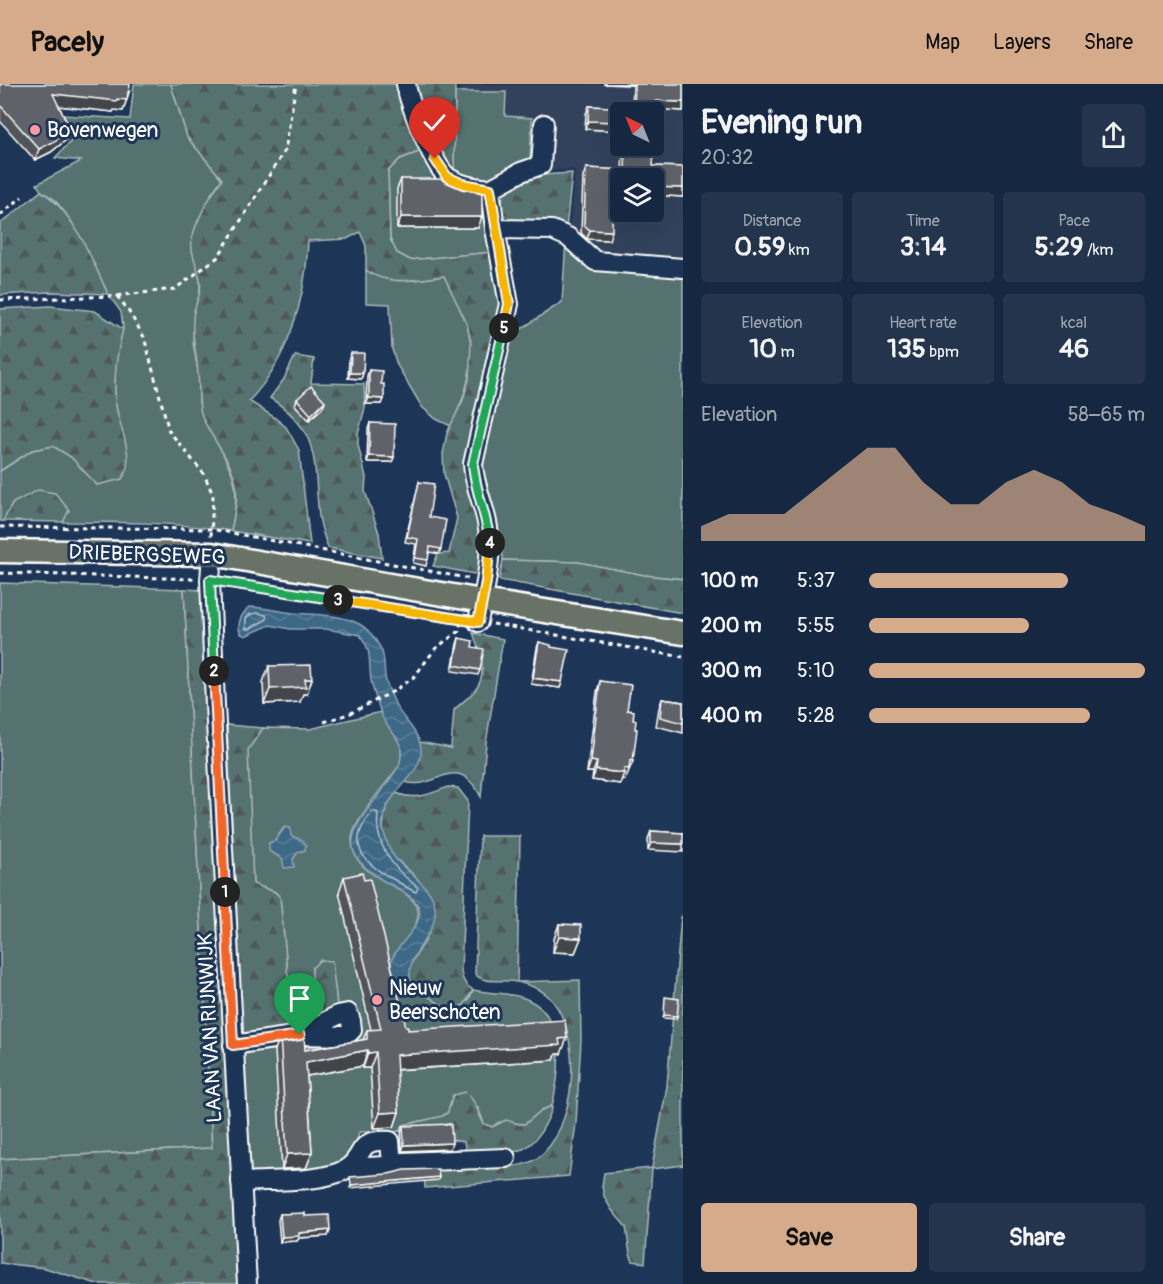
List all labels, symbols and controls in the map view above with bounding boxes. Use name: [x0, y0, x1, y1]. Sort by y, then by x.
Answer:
text: Pacely: [30, 25, 104, 60]
text: Map: [925, 29, 960, 56]
text: Layers: [993, 29, 1051, 56]
text: Share: [1084, 29, 1133, 56]
pin: [409, 97, 460, 159]
north arrow: [610, 102, 664, 156]
map controls: [610, 102, 664, 222]
text: Evening run: [701, 102, 862, 143]
button: share: [1082, 104, 1145, 167]
icon: check: [418, 106, 451, 139]
place label: Bovenwegen: [47, 117, 158, 144]
marker: Bovenwegen: [28, 123, 42, 137]
text: 20:32: [701, 145, 754, 170]
button: layers: [610, 168, 664, 222]
text: Distance: [743, 211, 801, 231]
text: Time: [906, 211, 940, 231]
text: Pace: [1058, 211, 1090, 231]
text: 0.59: [734, 231, 785, 263]
text: 3:14: [900, 231, 946, 263]
text: 5:29: [1034, 231, 1083, 263]
text: km: [785, 240, 810, 260]
text: /km: [1083, 240, 1114, 260]
pin: 5: [489, 313, 519, 343]
text: Elevation: [742, 313, 802, 333]
text: Heart rate: [889, 313, 957, 333]
text: kcal: [1061, 313, 1087, 333]
text: 5: [500, 318, 508, 338]
text: 10: [749, 333, 777, 365]
text: 135: [887, 333, 926, 365]
text: 46: [1059, 333, 1089, 365]
text: m: [777, 342, 795, 362]
text: bpm: [926, 342, 959, 362]
text: Elevation: [701, 402, 777, 427]
text: 58–65 m: [1068, 402, 1145, 427]
pin: 4: [475, 528, 505, 558]
text: 4: [485, 533, 495, 553]
street label: DRIEBERGSEWEG: [68, 539, 226, 571]
text: 100 m: [701, 568, 758, 593]
text: 5:37: [797, 568, 835, 593]
pin: 3: [323, 585, 353, 615]
text: 3: [334, 590, 342, 610]
text: 200 m: [701, 613, 762, 638]
text: 5:55: [797, 613, 835, 638]
pin: 2: [199, 656, 229, 686]
text: 300 m: [701, 658, 762, 683]
text: 5:10: [797, 658, 835, 683]
text: 2: [210, 661, 218, 681]
text: 400 m: [701, 703, 762, 728]
text: 5:28: [797, 703, 834, 728]
pin: 1: [210, 877, 240, 907]
text: 1: [222, 882, 228, 902]
street label: LAAN VAN RIJNWIJK: [192, 932, 228, 1124]
pin: [274, 973, 325, 1035]
place label: Nieuw Beerschoten: [389, 975, 501, 1026]
icon: arrive: [283, 982, 316, 1015]
marker: Nieuw Beerschoten: [370, 993, 384, 1007]
button: Save: [701, 1203, 917, 1272]
button: Share: [929, 1203, 1145, 1272]

